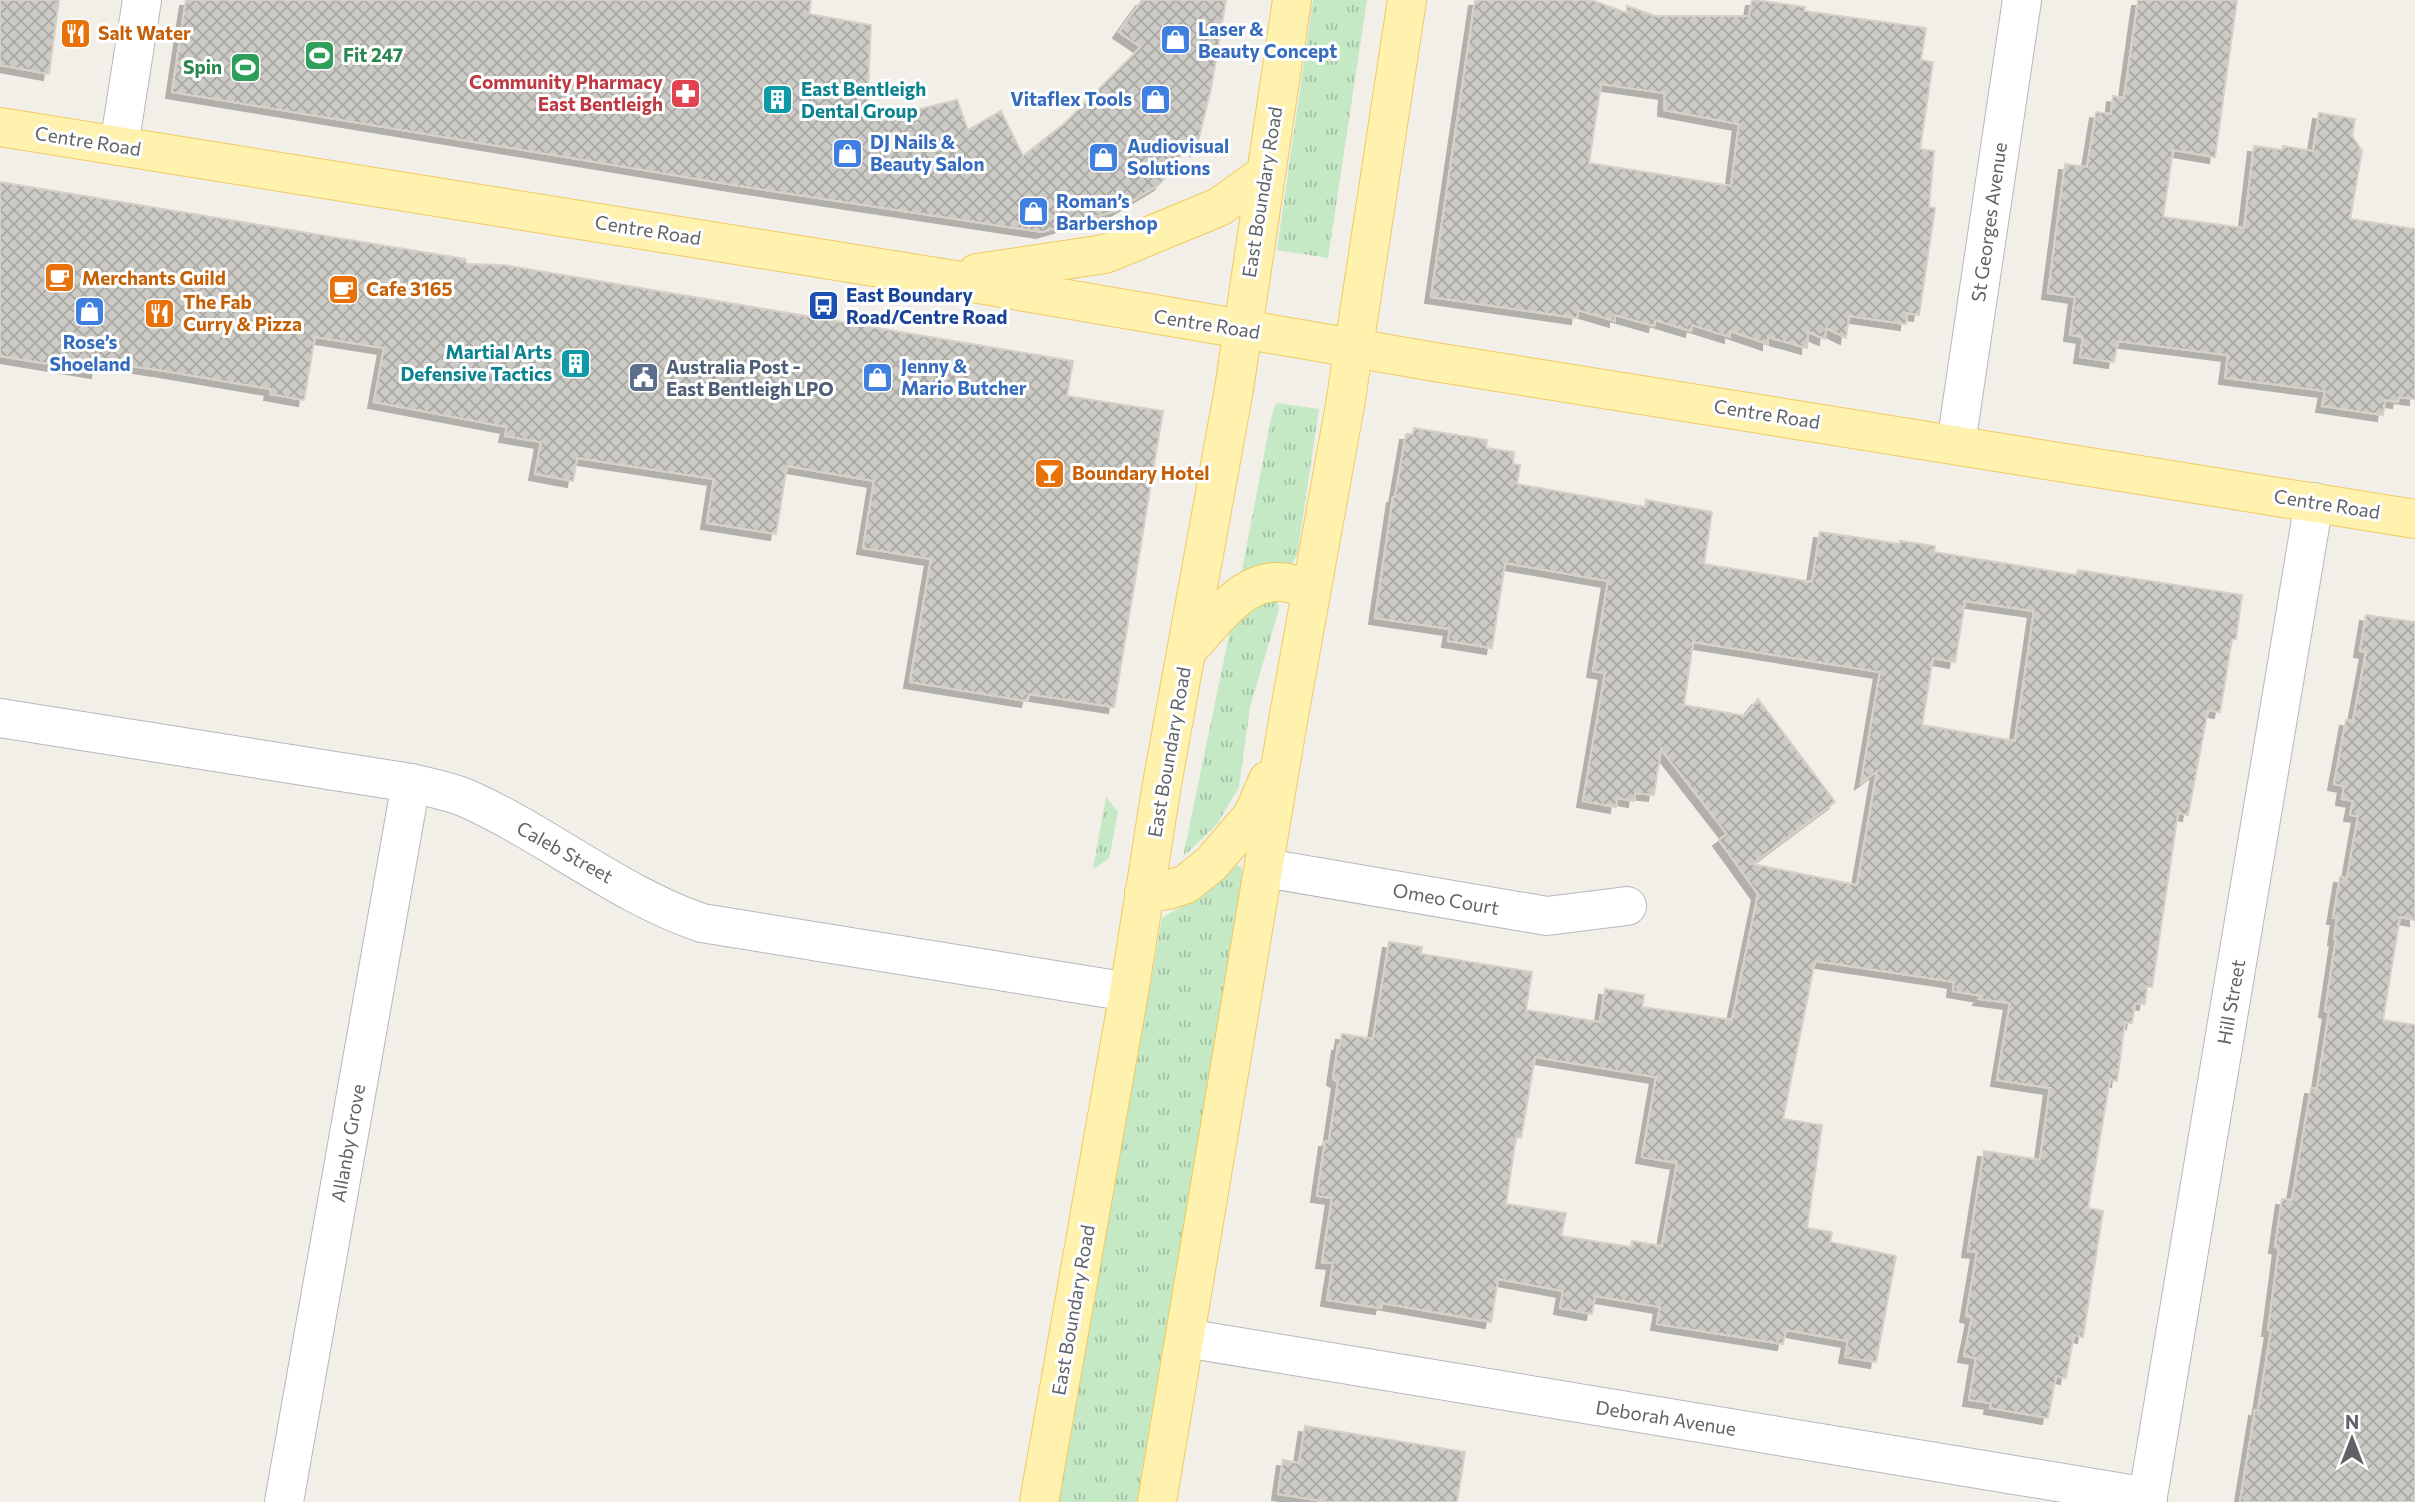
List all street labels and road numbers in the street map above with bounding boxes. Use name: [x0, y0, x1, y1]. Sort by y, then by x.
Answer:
street label: East Boundary Road: [1237, 105, 1286, 279]
street label: Centre Road: [33, 121, 143, 160]
street label: St Georges Avenue: [1966, 141, 2011, 303]
street label: Centre Road: [593, 210, 703, 249]
street label: Centre Road: [1152, 304, 1262, 343]
street label: Centre Road: [1712, 394, 1822, 433]
street label: Centre Road: [2272, 484, 2382, 523]
street label: East Boundary Road: [1142, 665, 1195, 839]
street label: Caleb Street: [513, 816, 618, 888]
street label: Omeo Court: [1391, 878, 1501, 919]
street label: Hill Street: [2212, 957, 2249, 1046]
street label: Allanby Grove: [326, 1082, 369, 1204]
street label: East Boundary Road: [1046, 1223, 1099, 1397]
street label: Deborah Avenue: [1594, 1395, 1738, 1440]

